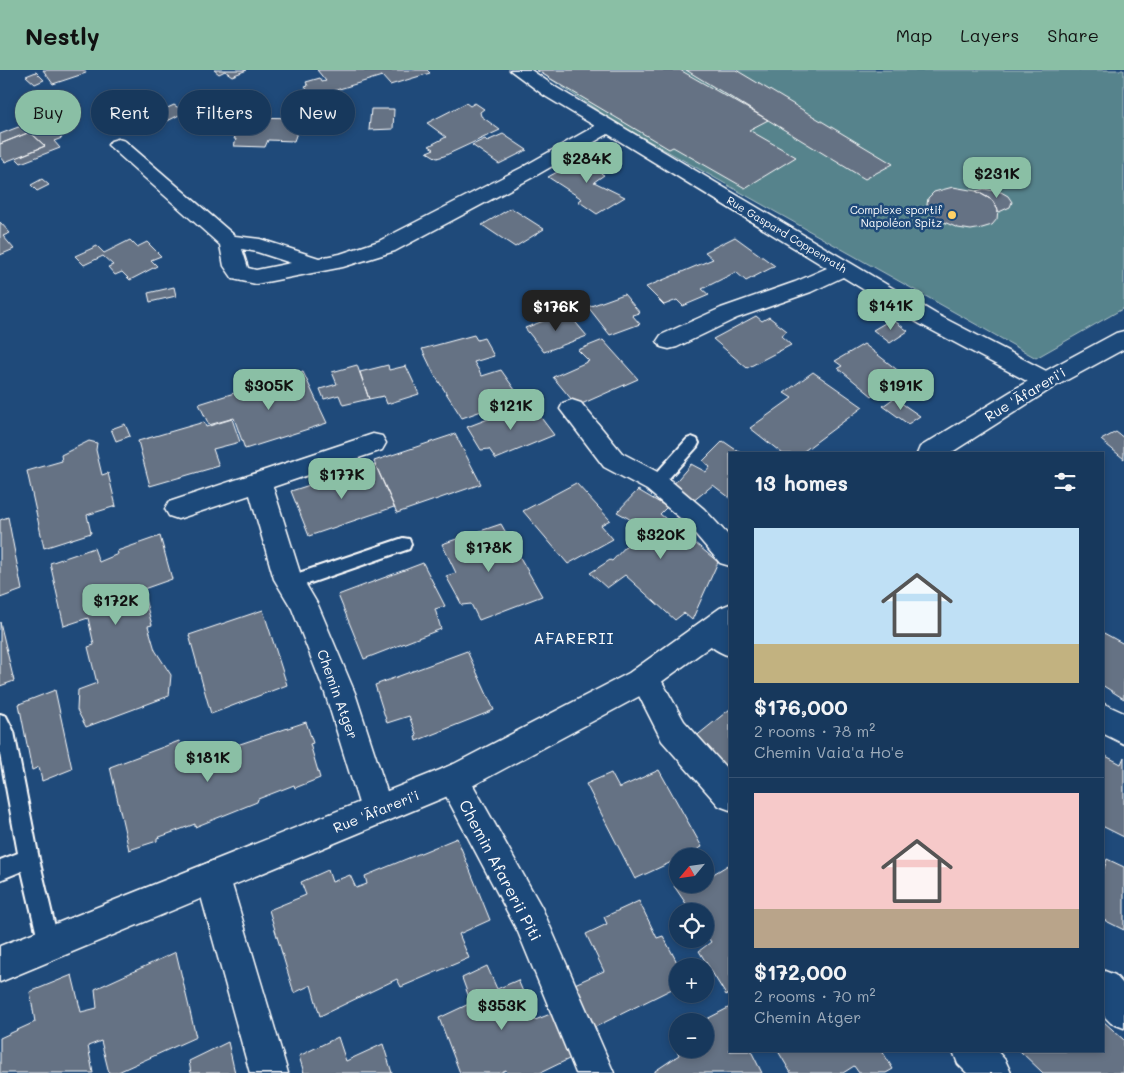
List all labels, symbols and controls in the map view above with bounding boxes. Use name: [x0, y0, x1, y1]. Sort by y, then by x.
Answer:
text: Nestly: [25, 20, 100, 51]
text: Map: [896, 23, 932, 47]
text: Layers: [960, 23, 1019, 47]
text: Share: [1047, 23, 1099, 47]
chip: Buy: [15, 90, 81, 135]
chip: Rent: [91, 90, 168, 135]
chip: Filters: [178, 90, 271, 135]
chip: New: [281, 90, 355, 135]
pin: $284K: [552, 142, 622, 184]
text: $284K: [562, 147, 612, 168]
pin: $231K: [962, 156, 1032, 199]
text: $231K: [974, 162, 1020, 183]
street label: Rue Gaspard Coppenrath: [724, 192, 850, 276]
place label: Complexe sportif Napoléon Spitz: [850, 202, 943, 230]
marker: Complexe sportif Napoléon Spitz: [946, 209, 958, 221]
pin: $141K: [856, 288, 926, 331]
pin: $176K: [521, 290, 591, 332]
text: $141K: [869, 294, 913, 315]
text: $176K: [533, 295, 579, 316]
street label: Rue 'Āfareri'i: [981, 362, 1069, 426]
pin: $305K: [234, 368, 304, 411]
pin: $191K: [866, 368, 936, 411]
text: $305K: [244, 374, 294, 395]
text: $191K: [879, 374, 923, 395]
pin: $121K: [476, 388, 546, 431]
text: $121K: [489, 394, 533, 415]
pin: $177K: [307, 458, 377, 500]
text: $177K: [319, 463, 365, 484]
icon: filters: [1051, 468, 1079, 496]
text: 13 homes: [754, 469, 848, 496]
pin: $320K: [626, 518, 696, 560]
text: $320K: [636, 523, 686, 544]
pin: $178K: [454, 530, 524, 573]
text: $178K: [466, 536, 512, 557]
icon: home: [872, 560, 962, 650]
pin: $172K: [81, 584, 151, 626]
text: $172K: [93, 589, 139, 610]
district label: AFARERII: [534, 627, 615, 648]
street label: Chemin Atger: [313, 647, 363, 741]
text: $176,000: [754, 693, 848, 720]
text: 2 rooms · 78 m²: [754, 720, 875, 741]
pin: $181K: [173, 740, 243, 783]
text: Chemin Vaia'a Ho'e: [754, 741, 904, 762]
text: $181K: [186, 746, 230, 767]
street label: Rue 'Āfareri'i: [330, 785, 422, 837]
street label: Chemin Afarerii Piti: [455, 796, 547, 944]
icon: home: [872, 826, 962, 916]
north arrow: [669, 848, 714, 892]
map controls: [669, 848, 714, 1058]
button: locate: [669, 903, 714, 948]
button: +: [669, 958, 714, 1003]
text: $172,000: [754, 958, 847, 985]
text: 2 rooms · 70 m²: [754, 985, 875, 1006]
pin: $353K: [467, 988, 537, 1031]
text: $353K: [478, 994, 526, 1015]
text: Chemin Atger: [754, 1006, 861, 1027]
button: −: [669, 1013, 714, 1058]

